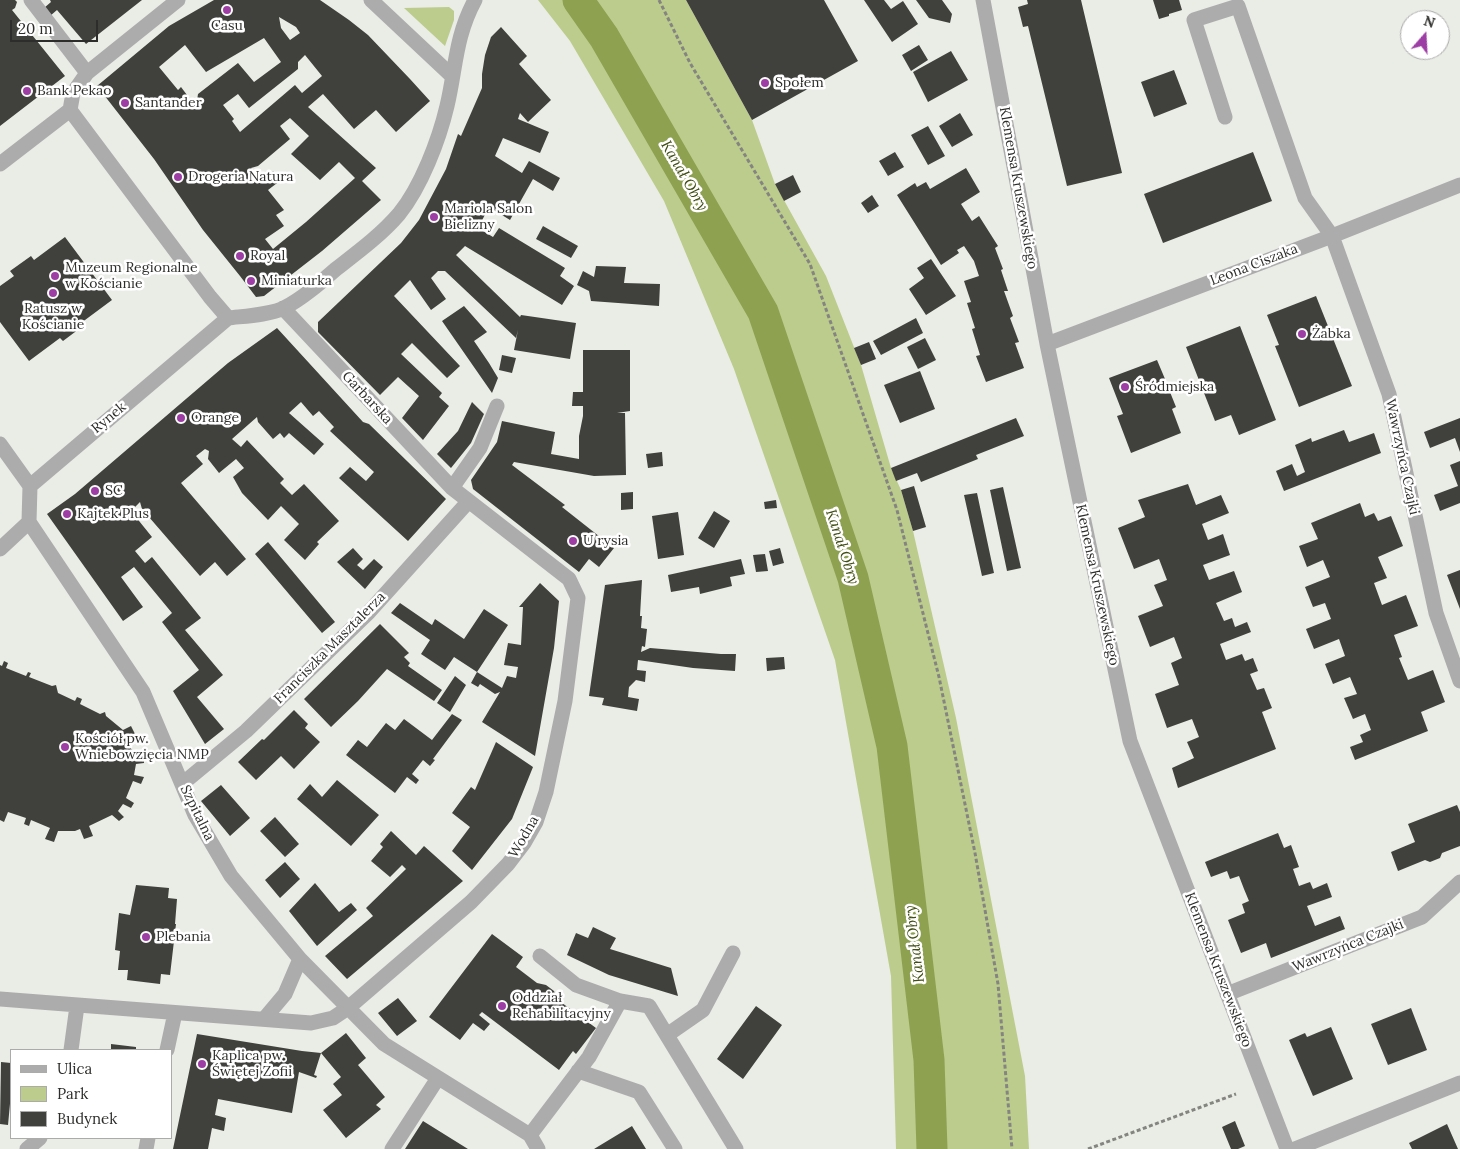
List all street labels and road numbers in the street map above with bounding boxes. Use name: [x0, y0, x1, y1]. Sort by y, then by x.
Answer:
street label: Klemensa Kruszewskiego: [995, 105, 1041, 271]
street label: Leona Ciszaka: [1208, 241, 1300, 289]
street label: Garbarska: [338, 368, 396, 428]
street label: Wawrzyńca Czajki: [1381, 397, 1423, 517]
street label: Rynek: [88, 399, 130, 437]
street label: Klemensa Kruszewskiego: [1072, 503, 1122, 667]
street label: Franciszka Masztalerza: [271, 589, 389, 707]
street label: Szpitalna: [176, 782, 218, 844]
street label: Wodna: [505, 813, 543, 861]
street label: Klemensa Kruszewskiego: [1181, 890, 1255, 1050]
street label: Wawrzyńca Czajki: [1290, 916, 1406, 976]

